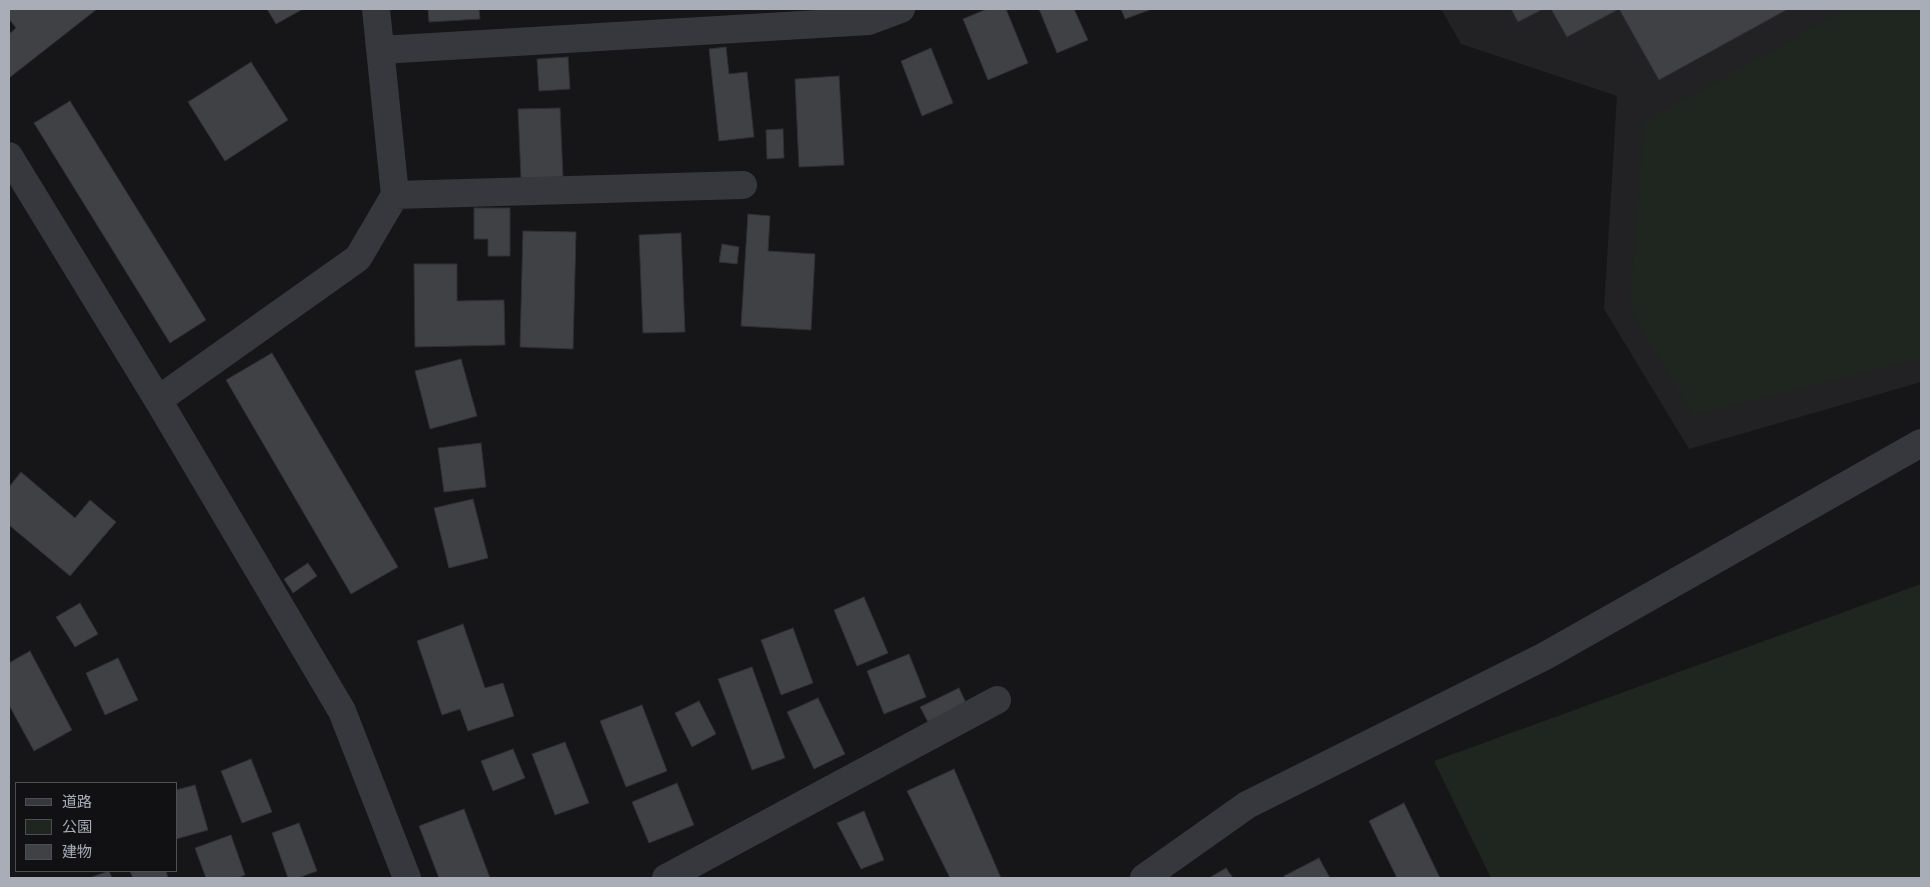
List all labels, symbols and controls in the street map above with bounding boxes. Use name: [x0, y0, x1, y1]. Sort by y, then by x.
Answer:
legend: [15, 782, 178, 872]
text: 道路: [62, 792, 92, 813]
text: 公園: [62, 817, 92, 838]
text: 建物: [62, 842, 92, 863]

